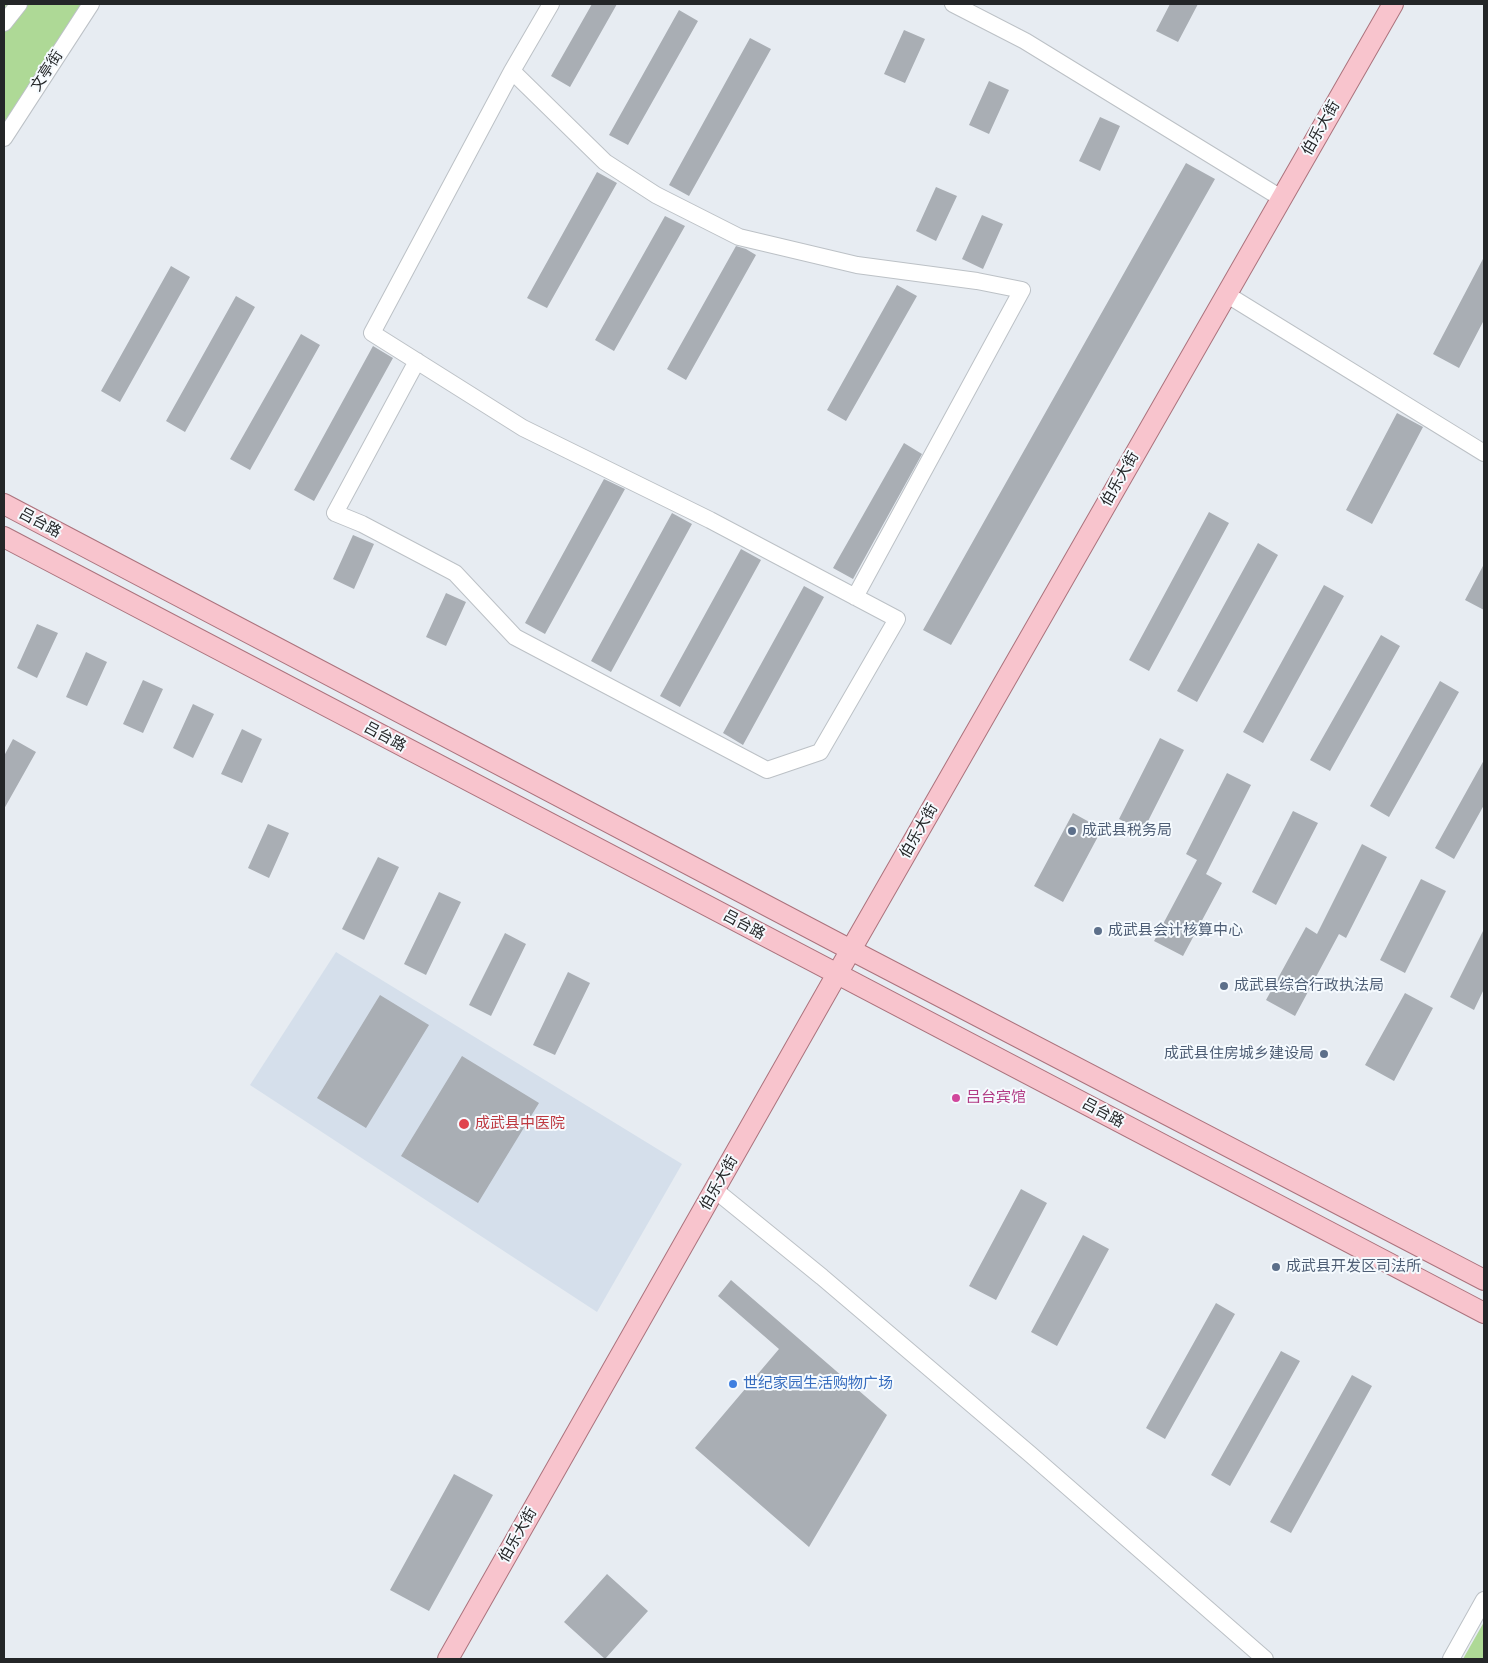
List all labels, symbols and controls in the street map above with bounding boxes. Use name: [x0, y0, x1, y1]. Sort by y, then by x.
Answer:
street label: 文亭街: [27, 47, 67, 95]
street label: 伯乐大街: [1298, 98, 1344, 158]
street label: 伯乐大街: [1097, 449, 1143, 509]
street label: 吕台路: [16, 504, 64, 542]
street label: 吕台路: [361, 718, 409, 756]
street label: 伯乐大街: [896, 801, 942, 861]
place label: 成武县税务局: [1082, 822, 1172, 840]
marker: 成武县税务局: [1066, 825, 1078, 837]
street label: 吕台路: [720, 906, 768, 944]
place label: 成武县会计核算中心: [1108, 922, 1243, 940]
marker: 成武县会计核算中心: [1092, 925, 1104, 937]
place label: 成武县综合行政执法局: [1234, 977, 1384, 995]
marker: 成武县综合行政执法局: [1218, 980, 1230, 992]
place label: 成武县住房城乡建设局: [1164, 1045, 1314, 1063]
marker: 成武县住房城乡建设局: [1318, 1048, 1330, 1060]
place label: 吕台宾馆: [966, 1089, 1026, 1107]
marker: 吕台宾馆: [950, 1092, 962, 1104]
street label: 吕台路: [1079, 1094, 1127, 1132]
place label: 成武县中医院: [475, 1115, 565, 1133]
marker: 成武县中医院: [457, 1117, 471, 1131]
street label: 伯乐大街: [696, 1153, 742, 1213]
place label: 成武县开发区司法所: [1286, 1258, 1421, 1276]
marker: 成武县开发区司法所: [1270, 1261, 1282, 1273]
place label: 世纪家园生活购物广场: [743, 1375, 893, 1393]
marker: 世纪家园生活购物广场: [727, 1378, 739, 1390]
street label: 伯乐大街: [495, 1505, 541, 1565]

